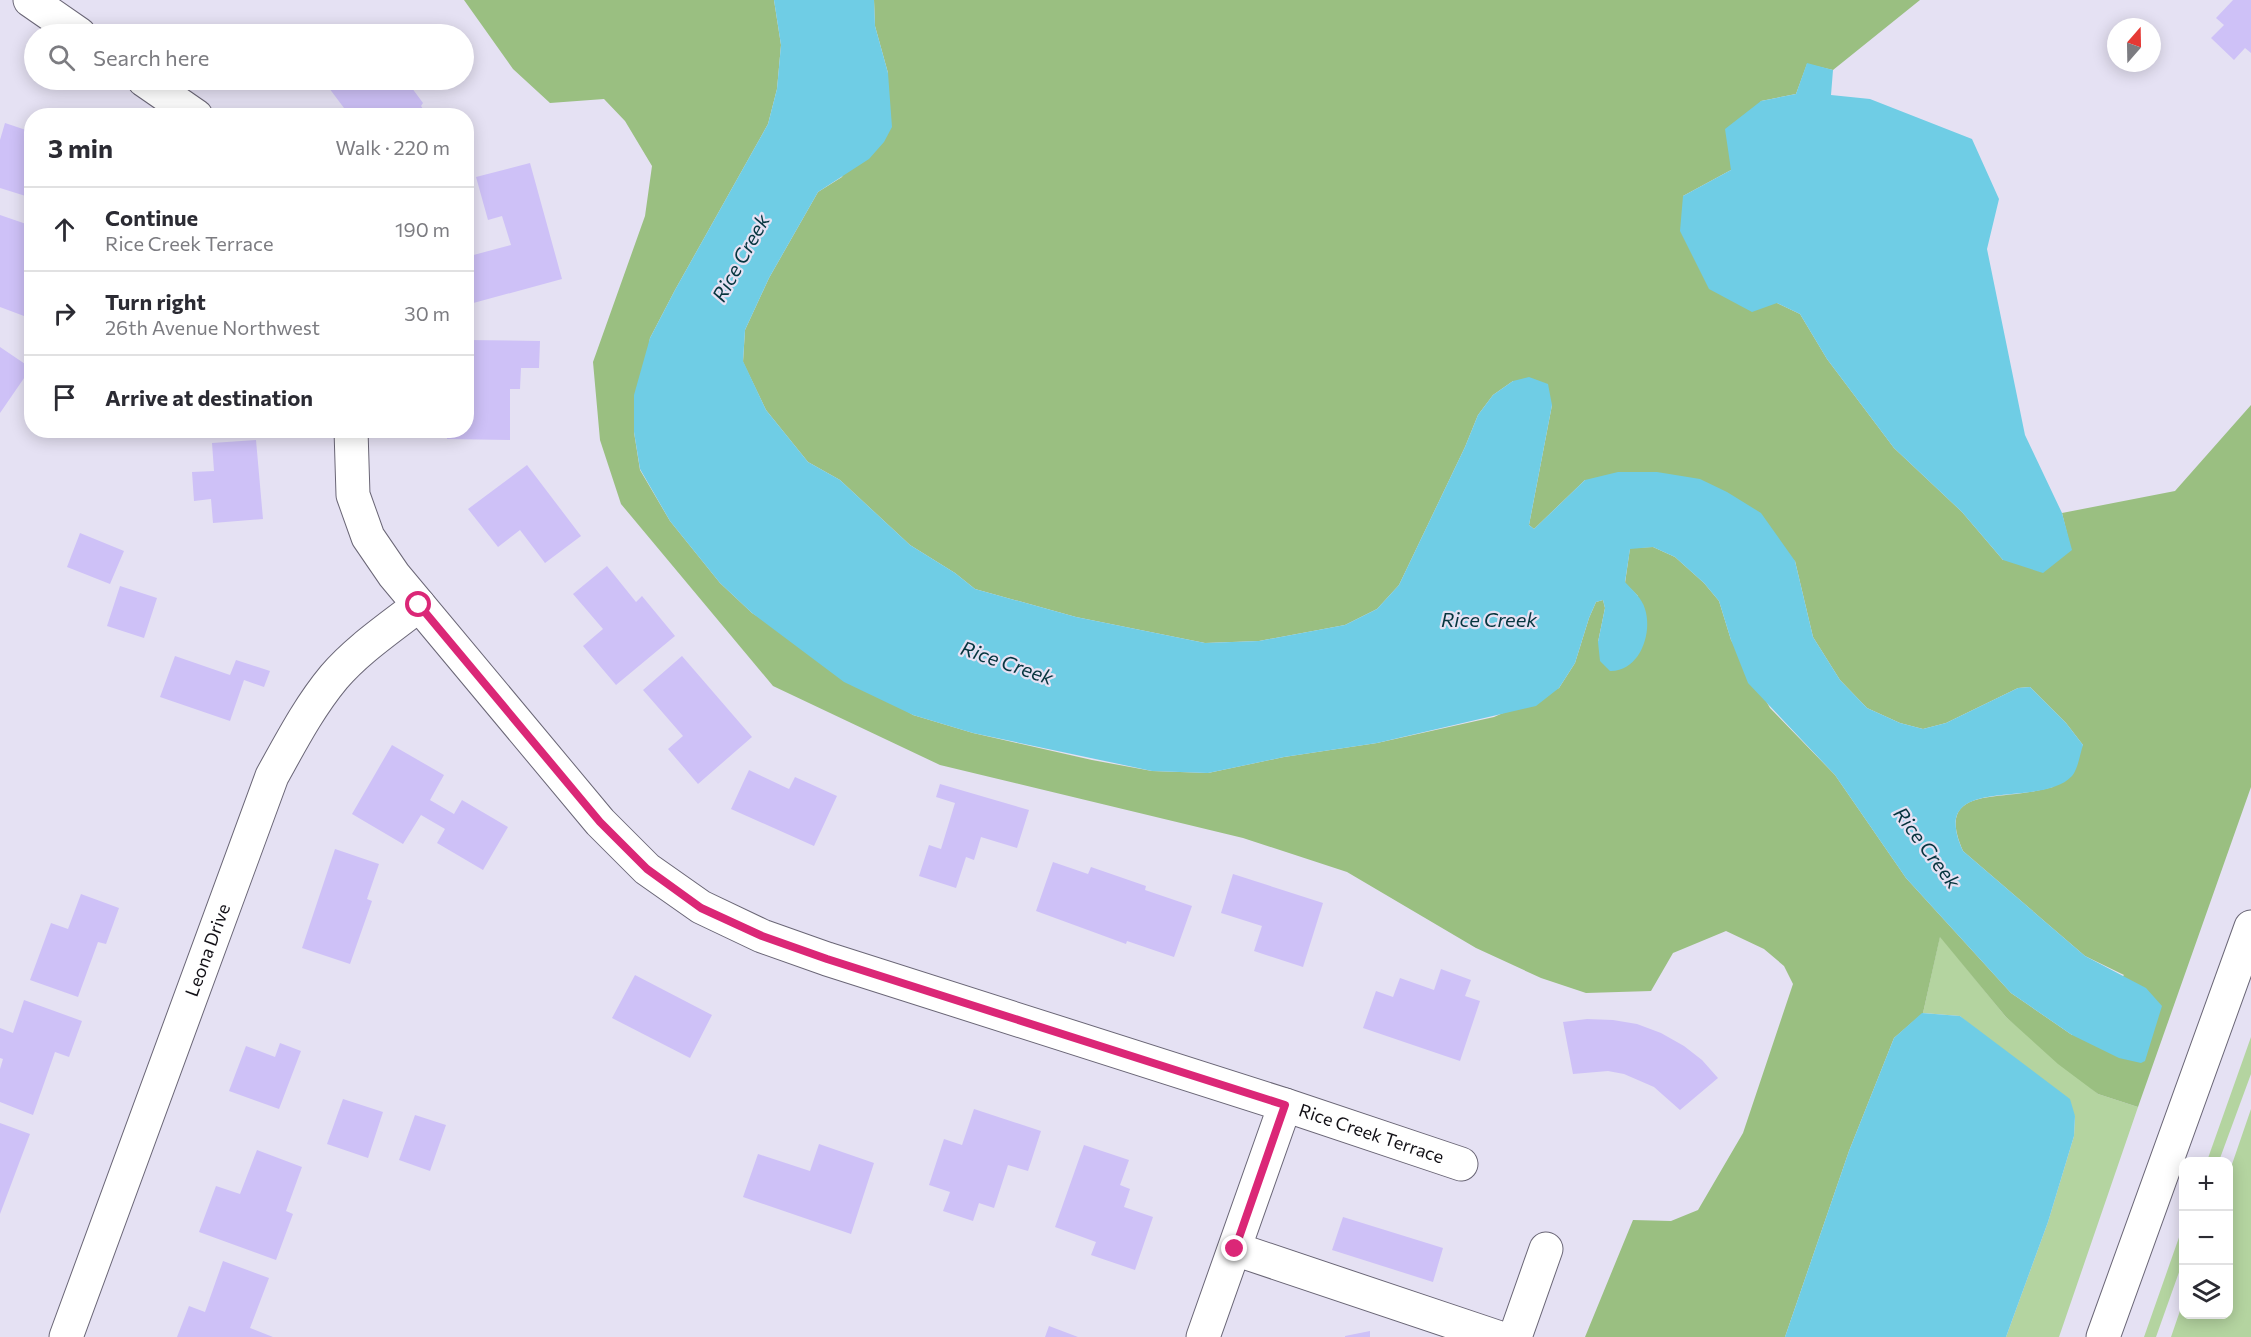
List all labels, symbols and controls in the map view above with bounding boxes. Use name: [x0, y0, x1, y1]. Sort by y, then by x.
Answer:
north arrow: [2107, 18, 2161, 72]
search box: [24, 24, 474, 90]
icon: search: [45, 41, 78, 74]
text: Search here: [93, 44, 209, 71]
text: 3 min: [48, 132, 113, 163]
text: Walk · 220 m: [335, 135, 450, 159]
text: Continue: [105, 204, 198, 231]
water label: Rice Creek: [706, 209, 774, 305]
icon: ahead: [48, 213, 81, 246]
text: 190 m: [395, 217, 450, 241]
text: Rice Creek Terrace: [105, 231, 273, 255]
text: Turn right: [105, 288, 206, 315]
icon: right: [48, 297, 81, 330]
text: 30 m: [404, 301, 450, 325]
text: 26th Avenue Northwest: [105, 315, 320, 339]
icon: arrive: [48, 381, 81, 414]
text: Arrive at destination: [105, 384, 313, 411]
route start: [405, 591, 431, 617]
water label: Rice Creek: [1441, 607, 1538, 631]
water label: Rice Creek: [958, 635, 1058, 689]
water label: Rice Creek: [1889, 802, 1967, 894]
street label: Leona Drive: [180, 900, 234, 999]
street label: Rice Creek Terrace: [1296, 1098, 1447, 1168]
map controls: [2179, 1157, 2233, 1319]
button: +: [2179, 1157, 2233, 1211]
button: −: [2179, 1211, 2233, 1265]
route end: [1221, 1235, 1247, 1261]
button: layers: [2179, 1265, 2233, 1319]

